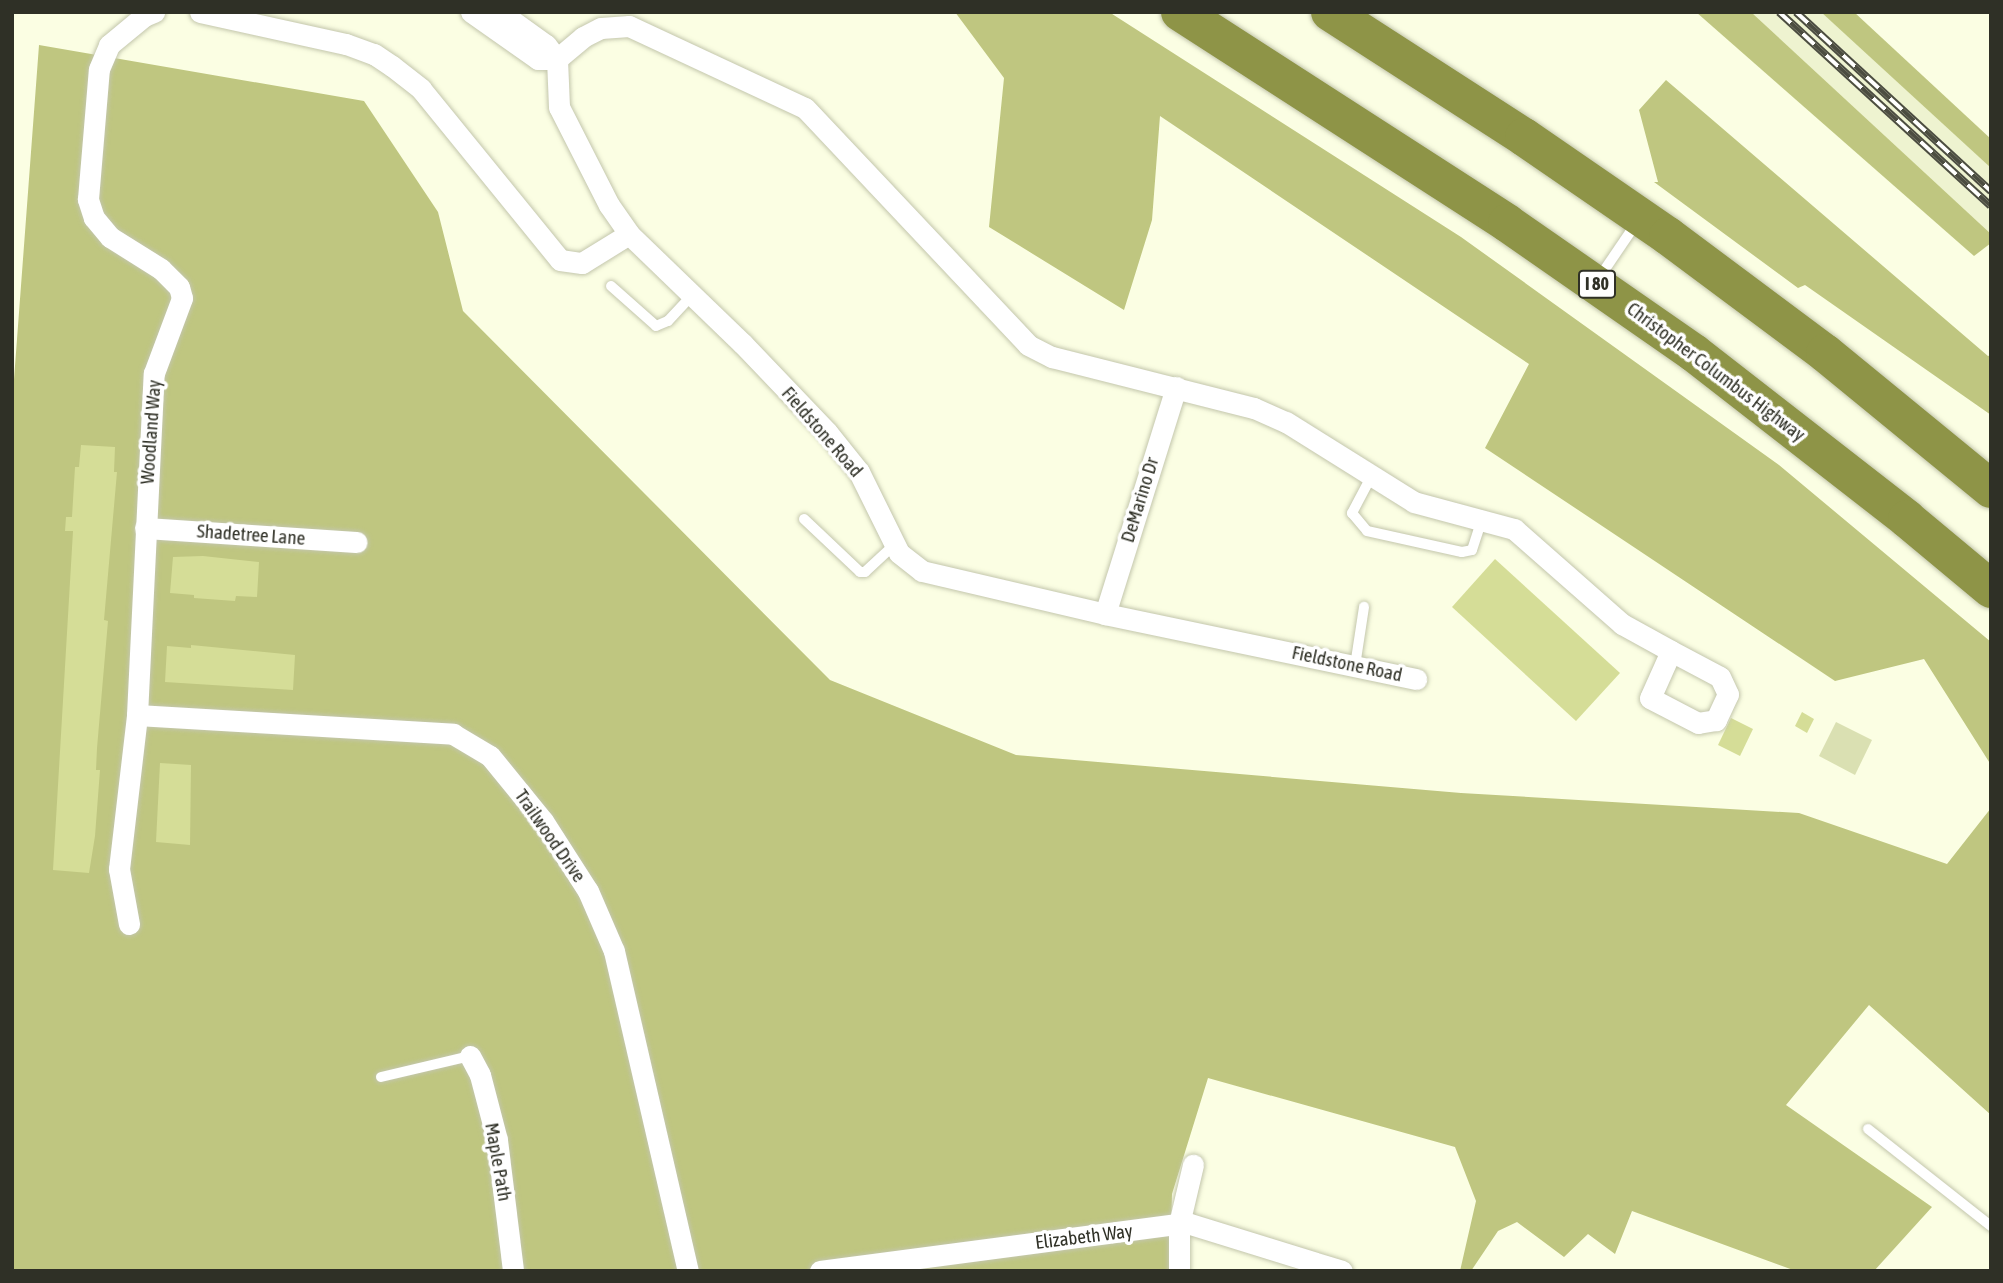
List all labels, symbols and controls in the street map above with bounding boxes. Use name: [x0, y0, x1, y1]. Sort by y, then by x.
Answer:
road number: I 80: [1578, 270, 1616, 298]
street label: Christopher Columbus Highway: [1622, 298, 1810, 446]
street label: Woodland Way: [136, 379, 166, 485]
street label: Fieldstone Road: [777, 382, 867, 482]
street label: DeMarino Dr: [1116, 455, 1164, 545]
street label: Shadetree Lane: [196, 520, 306, 550]
street label: Fieldstone Road: [1290, 641, 1404, 687]
street label: Trailwood Drive: [510, 785, 590, 887]
street label: Maple Path: [480, 1121, 516, 1203]
street label: Elizabeth Way: [1034, 1220, 1134, 1254]

